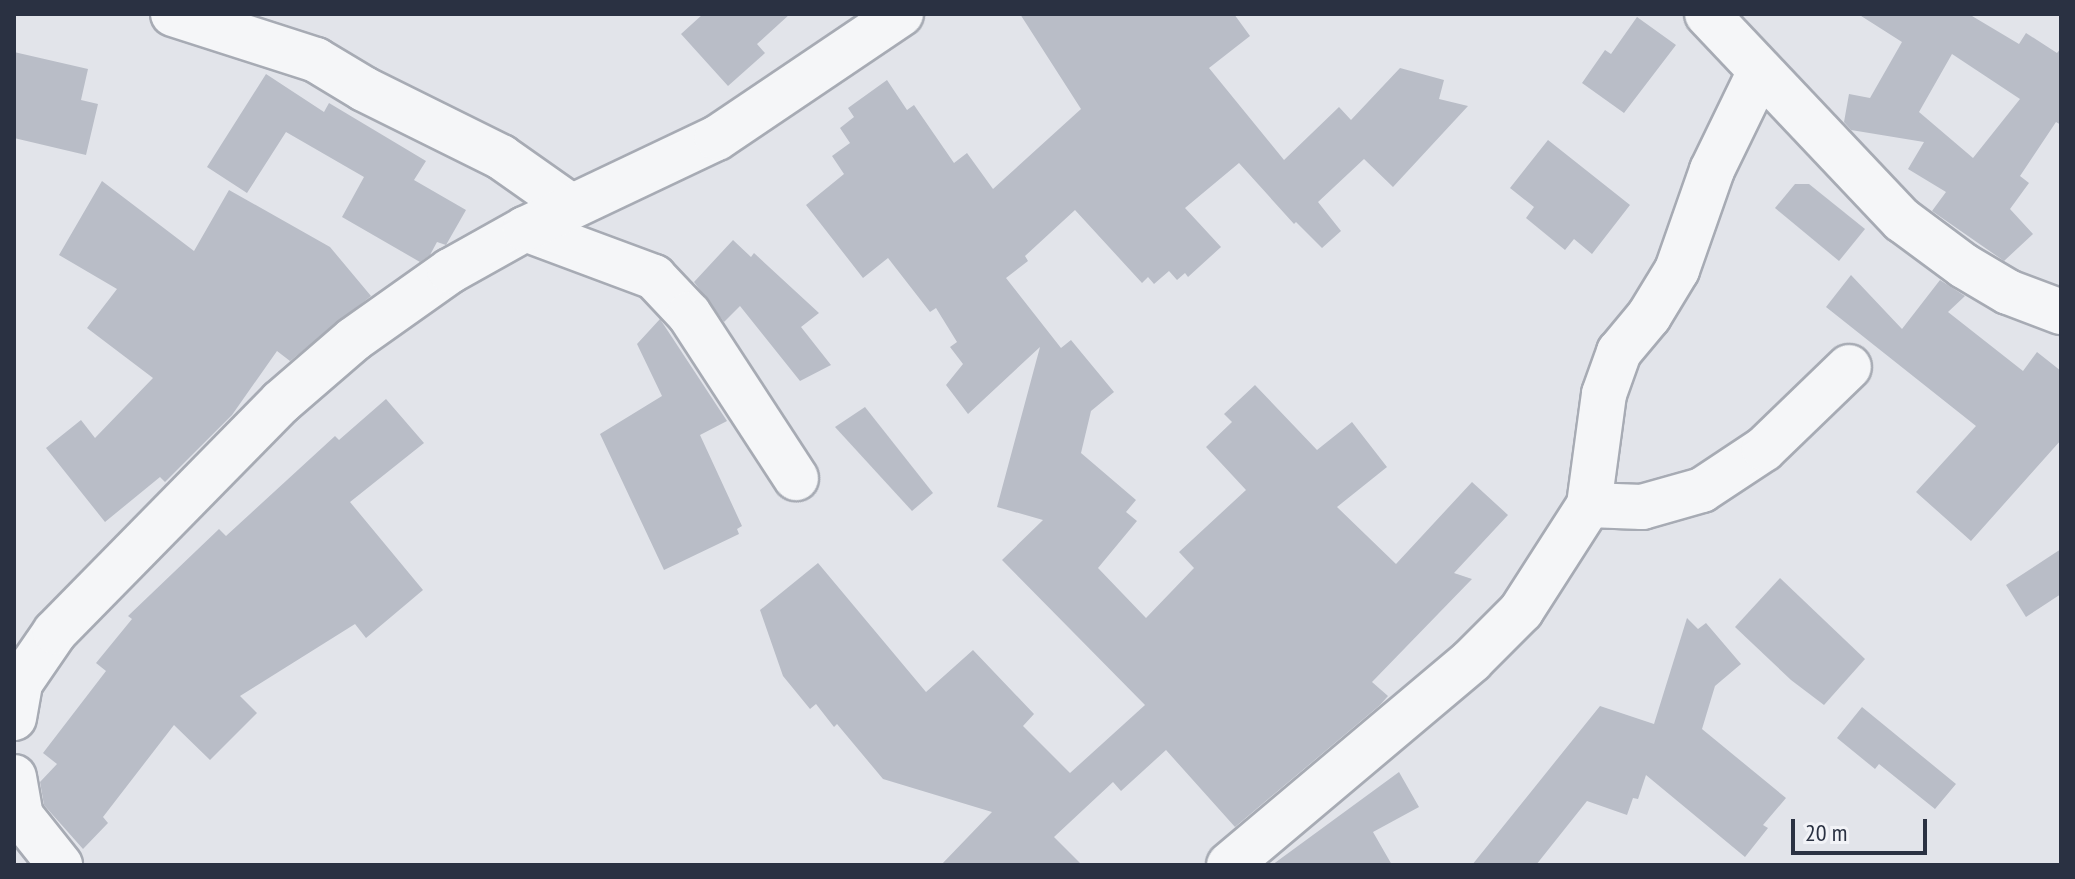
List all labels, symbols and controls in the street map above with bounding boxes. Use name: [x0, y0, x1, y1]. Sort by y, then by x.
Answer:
scale bar: [1795, 803, 1931, 853]
text: 20 m: [1805, 817, 1847, 848]

